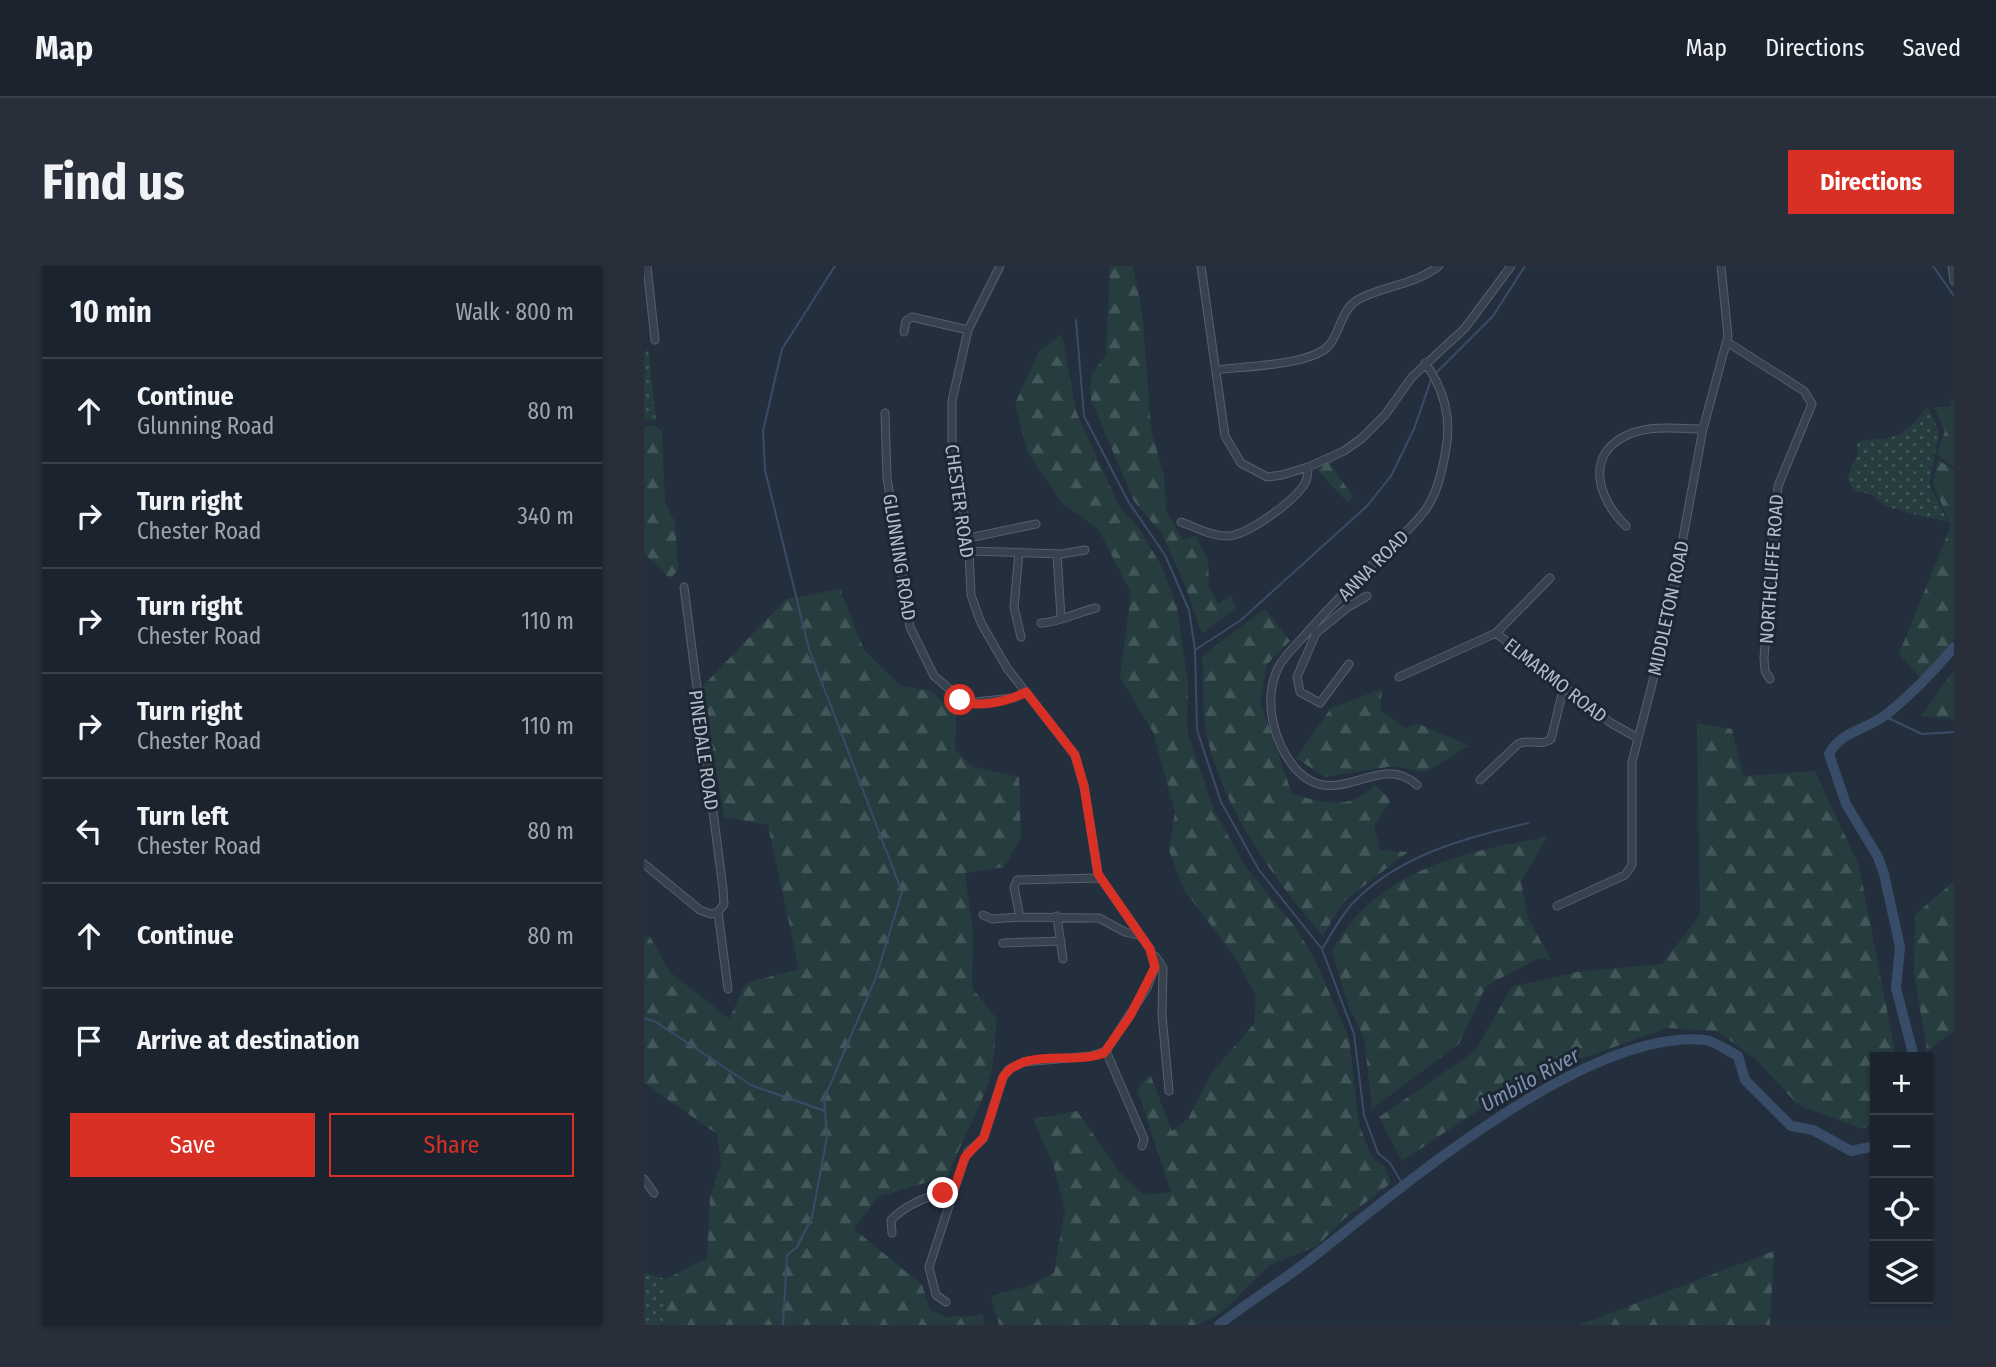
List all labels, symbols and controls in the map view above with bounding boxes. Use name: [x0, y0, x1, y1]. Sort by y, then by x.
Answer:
text: Map: [35, 28, 93, 68]
text: Map: [1686, 34, 1727, 62]
text: Directions: [1765, 34, 1864, 62]
text: Saved: [1902, 34, 1961, 62]
button: Directions: [1788, 150, 1954, 214]
text: Find us: [42, 153, 185, 212]
text: 10 min: [70, 294, 152, 330]
text: Walk · 800 m: [455, 298, 574, 326]
text: Continue: [137, 381, 234, 412]
icon: ahead: [70, 392, 108, 430]
text: 80 m: [527, 397, 574, 425]
text: Glunning Road: [137, 412, 274, 440]
street label: CHESTER ROAD: [940, 443, 979, 559]
text: Turn right: [137, 486, 243, 517]
street label: GLUNNING ROAD: [878, 492, 921, 622]
street label: NORTHCLIFFE ROAD: [1755, 494, 1788, 645]
icon: right: [70, 497, 108, 535]
text: 340 m: [518, 502, 574, 530]
text: Chester Road: [137, 517, 261, 545]
street label: ANNA ROAD: [1333, 525, 1413, 605]
street label: MIDDLETON ROAD: [1643, 539, 1694, 677]
text: Turn right: [137, 591, 243, 622]
icon: right: [70, 602, 108, 640]
text: 110 m: [521, 607, 574, 635]
text: Chester Road: [137, 622, 261, 650]
street label: ELMARMO ROAD: [1500, 633, 1611, 728]
route start: [944, 684, 975, 715]
street label: PINEDALE ROAD: [684, 689, 723, 812]
text: Turn right: [137, 696, 243, 727]
icon: right: [70, 707, 108, 745]
text: 110 m: [521, 712, 574, 740]
text: Chester Road: [137, 727, 261, 755]
text: Turn left: [137, 801, 229, 832]
icon: left: [70, 812, 108, 850]
text: 80 m: [527, 817, 574, 845]
text: Chester Road: [137, 832, 261, 860]
icon: ahead: [70, 917, 108, 955]
text: Continue: [137, 920, 234, 951]
text: 80 m: [527, 922, 574, 950]
icon: arrive: [70, 1022, 108, 1060]
text: Arrive at destination: [137, 1025, 360, 1056]
water label: Umbilo River: [1476, 1042, 1585, 1118]
map controls: [1870, 1052, 1933, 1304]
button: +: [1870, 1052, 1933, 1115]
button: Save: [70, 1113, 315, 1177]
button: Share: [329, 1113, 574, 1177]
button: −: [1870, 1115, 1933, 1178]
route end: [927, 1177, 958, 1208]
button: locate: [1870, 1178, 1933, 1241]
button: layers: [1870, 1241, 1933, 1304]

